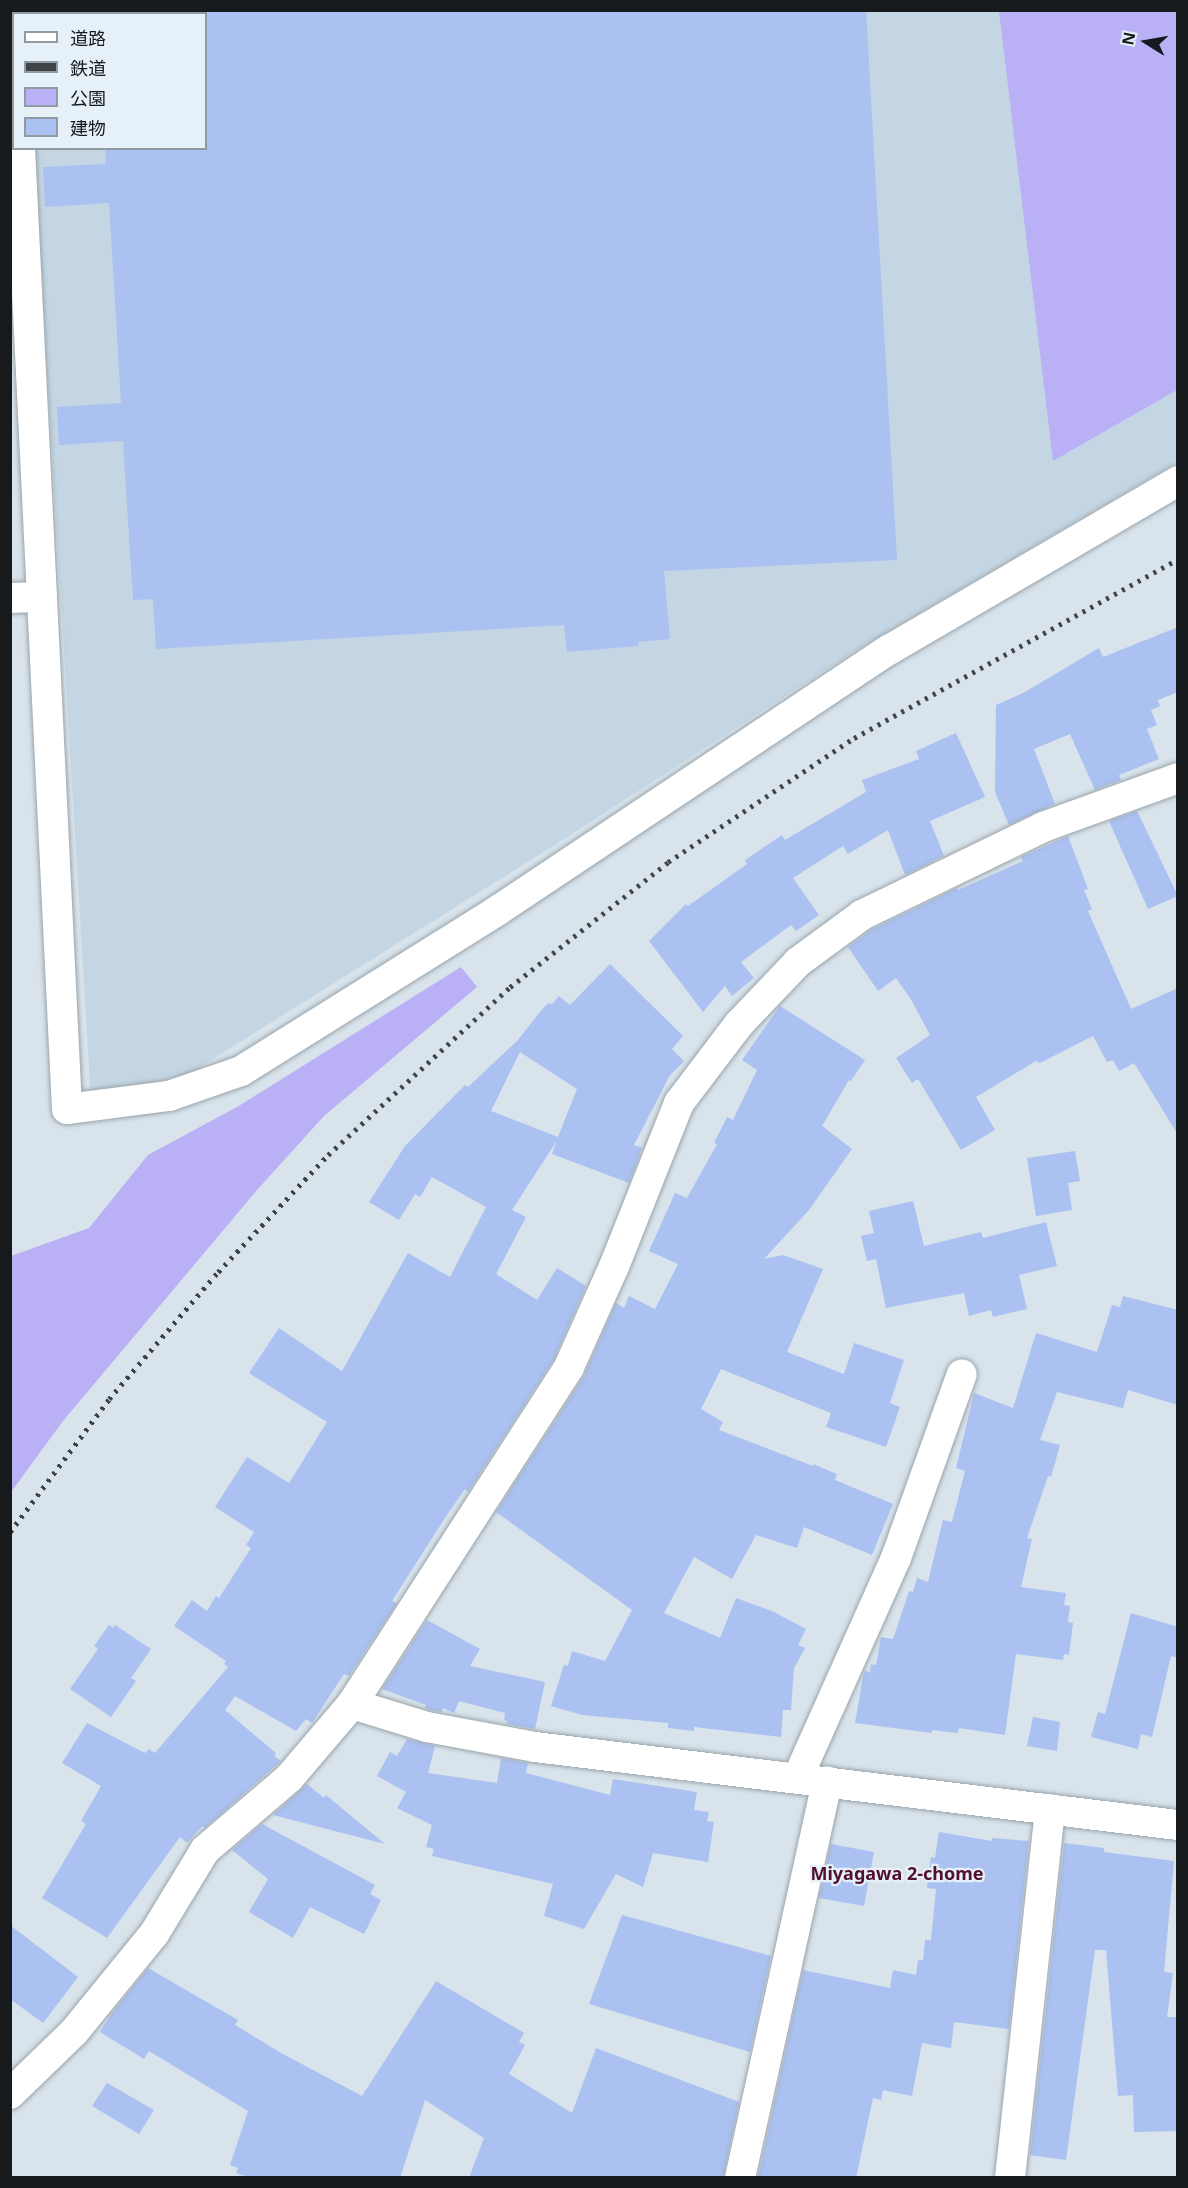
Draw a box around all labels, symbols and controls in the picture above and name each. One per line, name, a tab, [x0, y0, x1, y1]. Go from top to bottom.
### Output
legend	[12, 12, 207, 150]
north arrow	[1116, 12, 1176, 72]
text: 道路	[70, 26, 106, 50]
text: N	[1116, 30, 1140, 47]
text: 鉄道	[70, 56, 106, 80]
text: 公園	[70, 86, 106, 110]
text: 建物	[70, 116, 106, 140]
district label: Miyagawa 2-chome	[810, 1862, 984, 1884]

